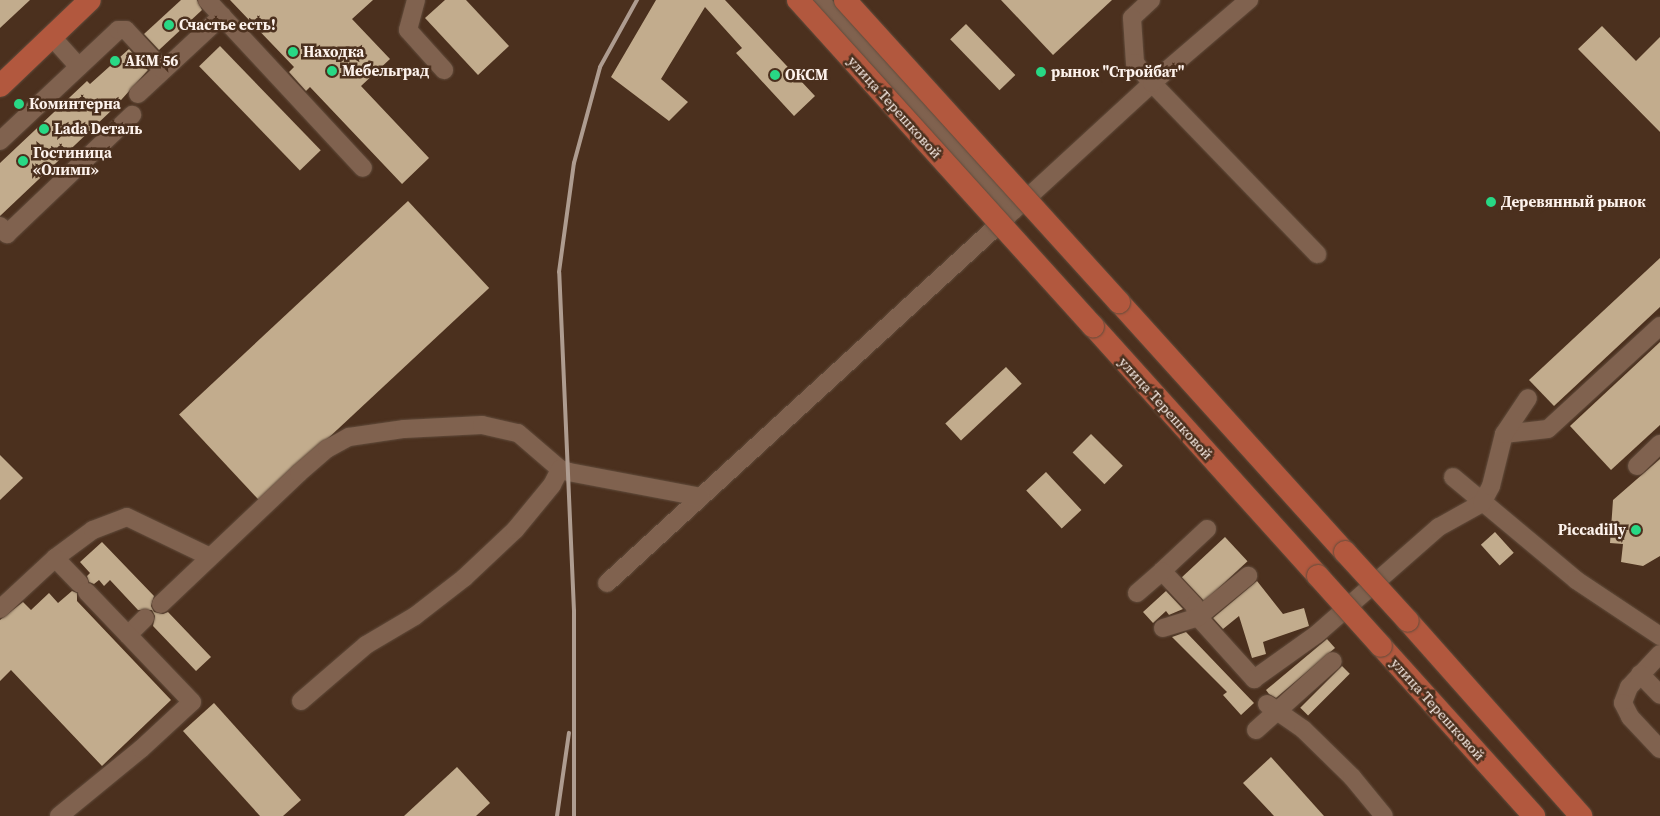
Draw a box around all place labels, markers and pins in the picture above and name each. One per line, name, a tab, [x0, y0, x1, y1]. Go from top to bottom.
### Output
place label: Счастье есть!	[179, 16, 276, 34]
marker: Счастье есть!	[163, 19, 175, 31]
place label: Находка	[303, 43, 364, 61]
marker: Находка	[287, 46, 299, 58]
place label: АКМ 56	[125, 52, 178, 70]
marker: АКМ 56	[109, 55, 121, 67]
place label: Мебельград	[342, 62, 429, 80]
place label: рынок "Стройбат"	[1051, 63, 1184, 81]
marker: Мебельград	[326, 65, 338, 77]
place label: ОКСМ	[785, 66, 828, 84]
marker: рынок "Стройбат"	[1035, 66, 1047, 78]
marker: ОКСМ	[769, 69, 781, 81]
place label: Коминтерна	[29, 95, 121, 113]
marker: Коминтерна	[13, 98, 25, 110]
place label: Lada Dеталь	[54, 120, 142, 138]
marker: Lada Dеталь	[38, 123, 50, 135]
place label: Гостиница «Олимп»	[33, 143, 112, 178]
marker: Гостиница «Олимп»	[17, 155, 29, 167]
place label: Деревянный рынок	[1501, 193, 1646, 211]
marker: Деревянный рынок	[1485, 196, 1497, 208]
place label: Piccadilly	[1558, 521, 1626, 539]
marker: Piccadilly	[1630, 524, 1642, 536]

